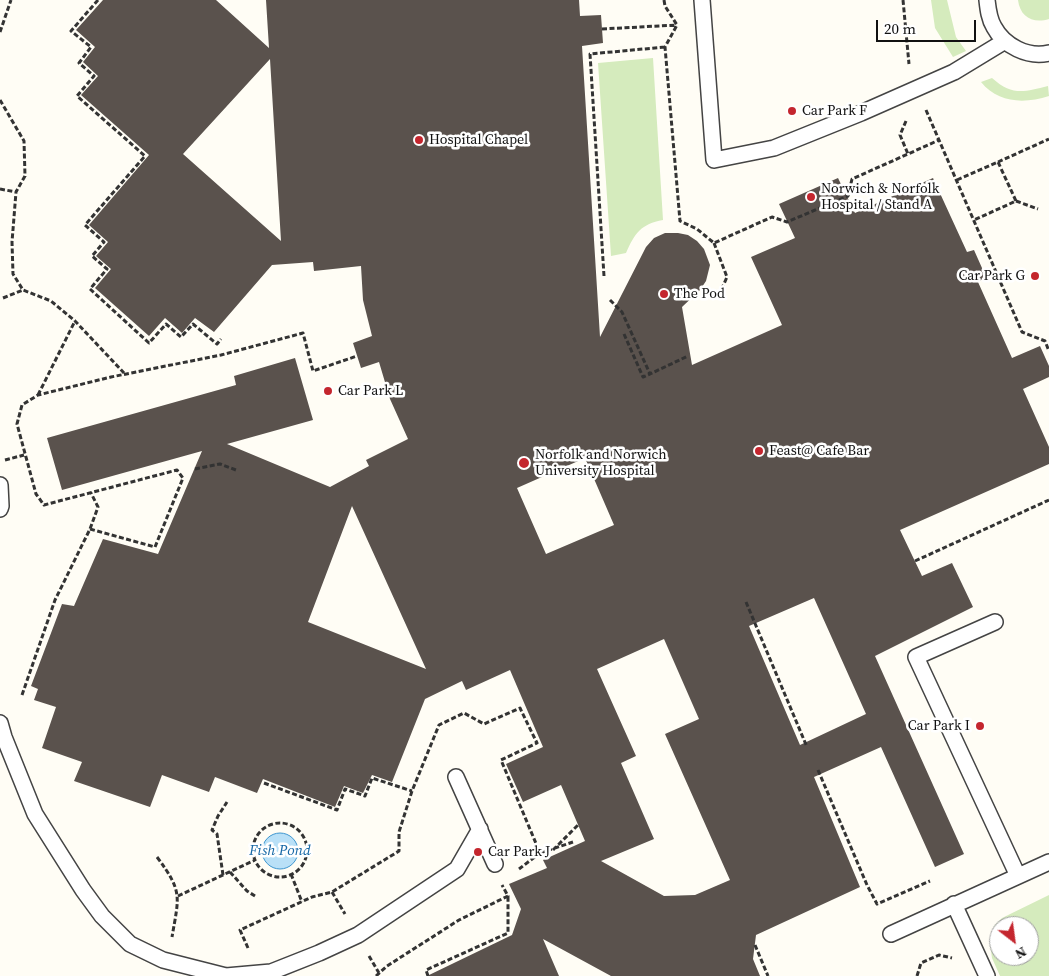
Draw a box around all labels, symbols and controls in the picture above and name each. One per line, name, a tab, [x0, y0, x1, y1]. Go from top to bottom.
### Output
scale bar	[879, 10, 979, 42]
text: 20 m	[884, 18, 916, 39]
place label: Car Park F	[802, 103, 867, 119]
marker: Car Park F	[786, 105, 798, 117]
place label: Hospital Chapel	[429, 132, 528, 148]
marker: Hospital Chapel	[413, 134, 425, 146]
place label: Norwich & Norfolk Hospital / Stand A	[821, 181, 939, 213]
marker: Norwich & Norfolk Hospital / Stand A	[805, 191, 817, 203]
place label: Car Park G	[958, 268, 1025, 284]
marker: Car Park G	[1029, 270, 1041, 282]
place label: The Pod	[674, 286, 725, 302]
marker: The Pod	[658, 288, 670, 300]
place label: Car Park L	[338, 383, 403, 399]
marker: Car Park L	[322, 385, 334, 397]
place label: Feast@ Cafe Bar	[769, 443, 869, 459]
marker: Feast@ Cafe Bar	[753, 445, 765, 457]
place label: Norfolk and Norwich University Hospital	[535, 447, 667, 480]
marker: Norfolk and Norwich University Hospital	[517, 456, 531, 470]
place label: Car Park I	[908, 718, 970, 734]
marker: Car Park I	[974, 720, 986, 732]
water label: Fish Pond	[249, 842, 311, 860]
place label: Car Park J	[488, 844, 550, 860]
marker: Car Park J	[472, 846, 484, 858]
north arrow	[989, 916, 1039, 966]
text: N	[1012, 942, 1030, 964]

